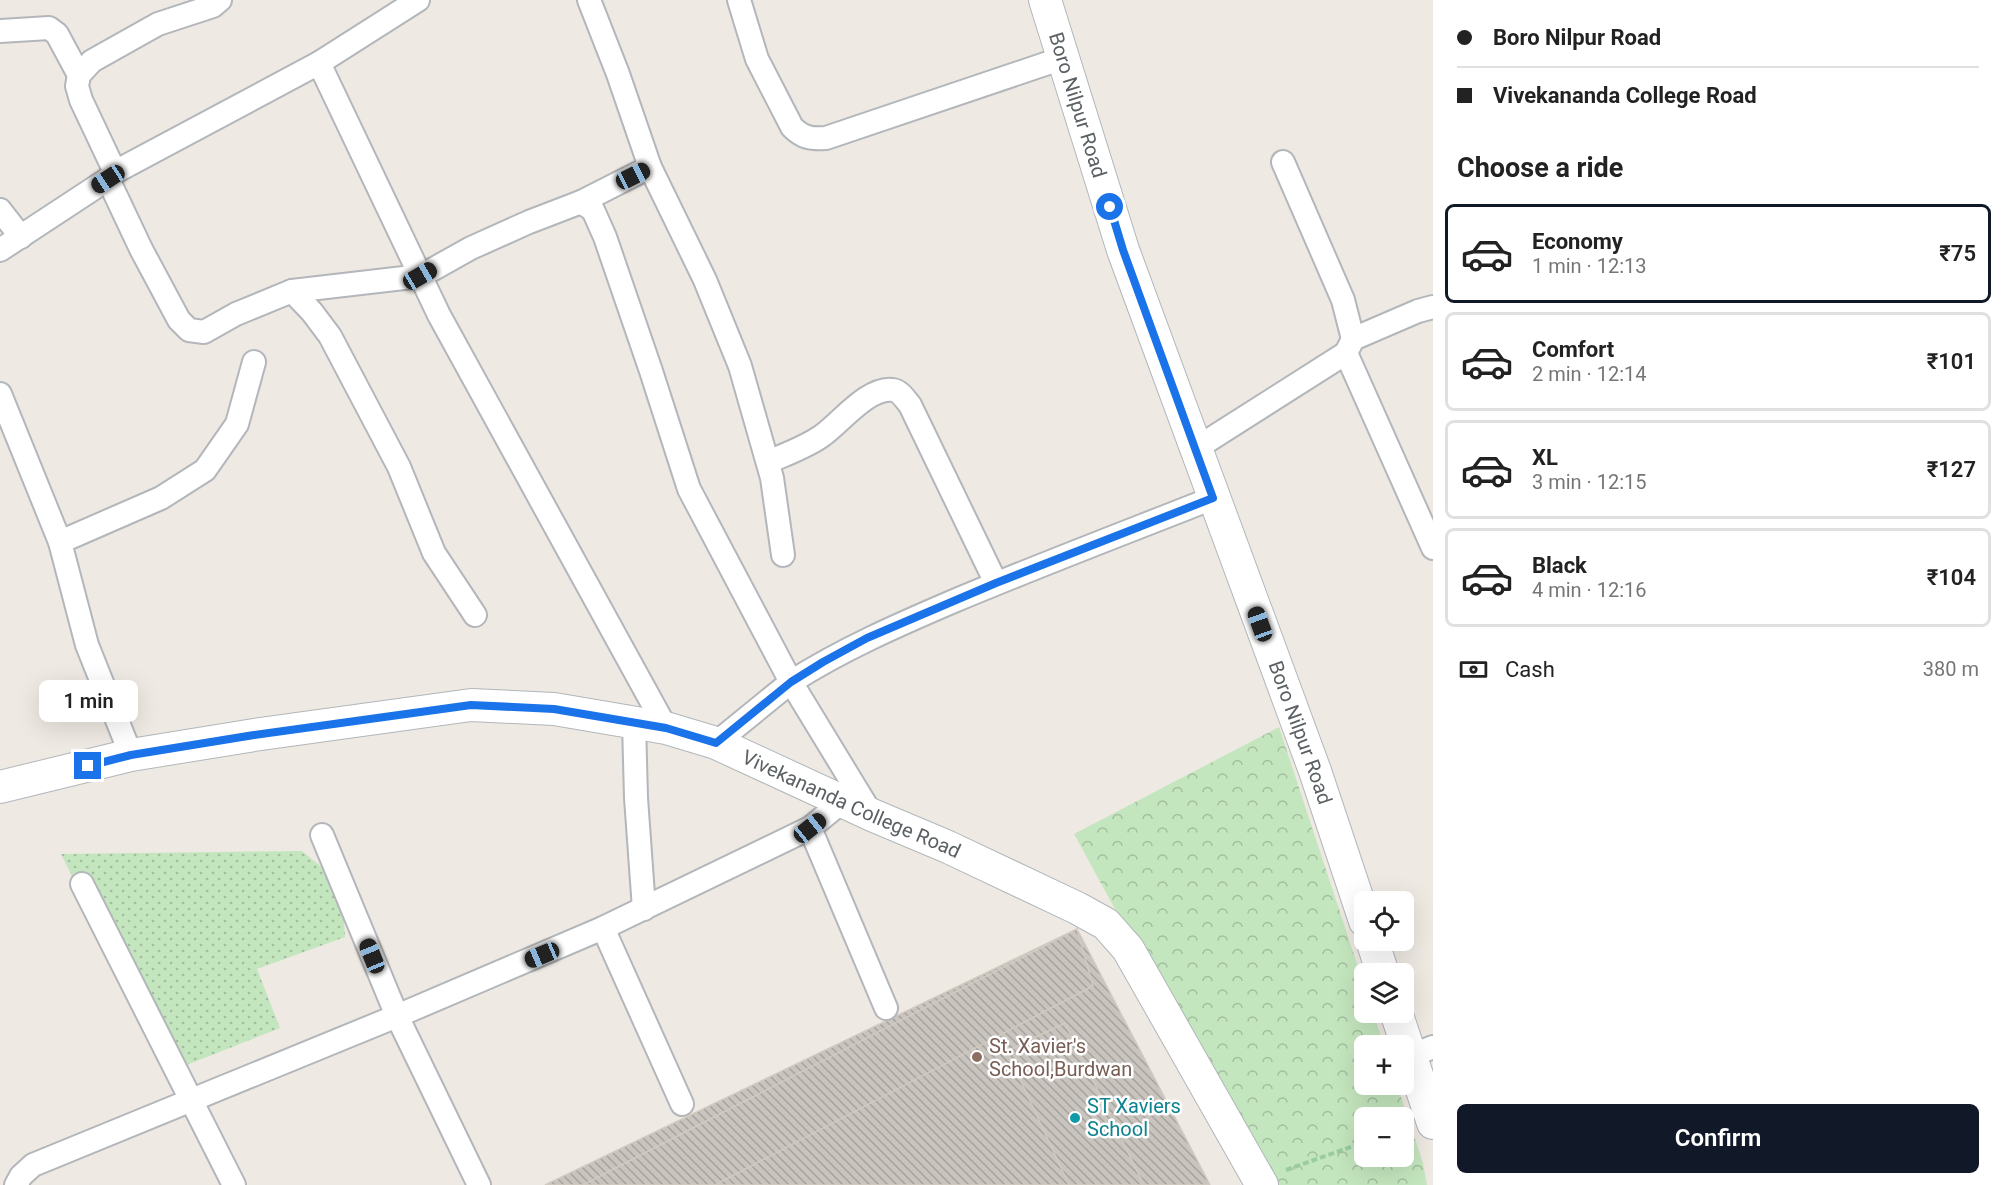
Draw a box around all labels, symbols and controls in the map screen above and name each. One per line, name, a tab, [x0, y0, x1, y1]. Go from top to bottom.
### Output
text: Boro Nilpur Road	[1493, 25, 1661, 50]
street label: Boro Nilpur Road	[1044, 29, 1112, 181]
text: Vivekananda College Road	[1493, 83, 1757, 108]
text: Choose a ride	[1457, 152, 1623, 184]
car	[613, 160, 653, 192]
car	[88, 162, 128, 196]
route start	[1096, 193, 1123, 220]
icon: car	[1460, 227, 1514, 281]
text: Economy	[1532, 229, 1623, 254]
text: ₹75	[1939, 241, 1976, 266]
text: 1 min · 12:13	[1532, 254, 1647, 278]
car	[400, 259, 440, 293]
icon: car	[1460, 335, 1514, 389]
text: Comfort	[1532, 337, 1614, 362]
text: ₹101	[1927, 349, 1976, 374]
text: 2 min · 12:14	[1532, 362, 1647, 386]
icon: car	[1460, 443, 1514, 497]
text: XL	[1532, 445, 1558, 470]
text: ₹127	[1927, 457, 1976, 482]
text: 3 min · 12:15	[1532, 470, 1647, 494]
icon: car	[1460, 551, 1514, 605]
text: Black	[1532, 553, 1587, 578]
text: ₹104	[1927, 565, 1976, 590]
text: 4 min · 12:16	[1532, 578, 1647, 602]
car	[1245, 604, 1275, 644]
icon: cash	[1457, 653, 1490, 686]
text: Cash	[1505, 657, 1555, 682]
text: 380 m	[1923, 657, 1979, 681]
street label: Boro Nilpur Road	[1263, 658, 1337, 807]
callout: 1 min	[38, 679, 138, 721]
text: 1 min	[63, 689, 114, 713]
street label: Vivekananda College Road	[739, 745, 964, 863]
route end	[74, 752, 101, 779]
car	[790, 810, 830, 846]
map controls	[1354, 891, 1414, 1167]
button: locate	[1354, 891, 1414, 951]
car	[357, 936, 387, 976]
car	[522, 940, 562, 970]
button: layers	[1354, 963, 1414, 1023]
place label: St. Xavier's School,Burdwan	[989, 1034, 1132, 1081]
button: +	[1354, 1035, 1414, 1095]
marker: St. Xavier's School,Burdwan	[970, 1050, 984, 1064]
place label: ST Xaviers School	[1087, 1094, 1181, 1141]
button: Confirm	[1457, 1104, 1979, 1173]
button: −	[1354, 1107, 1414, 1167]
marker: ST Xaviers School	[1068, 1111, 1082, 1125]

